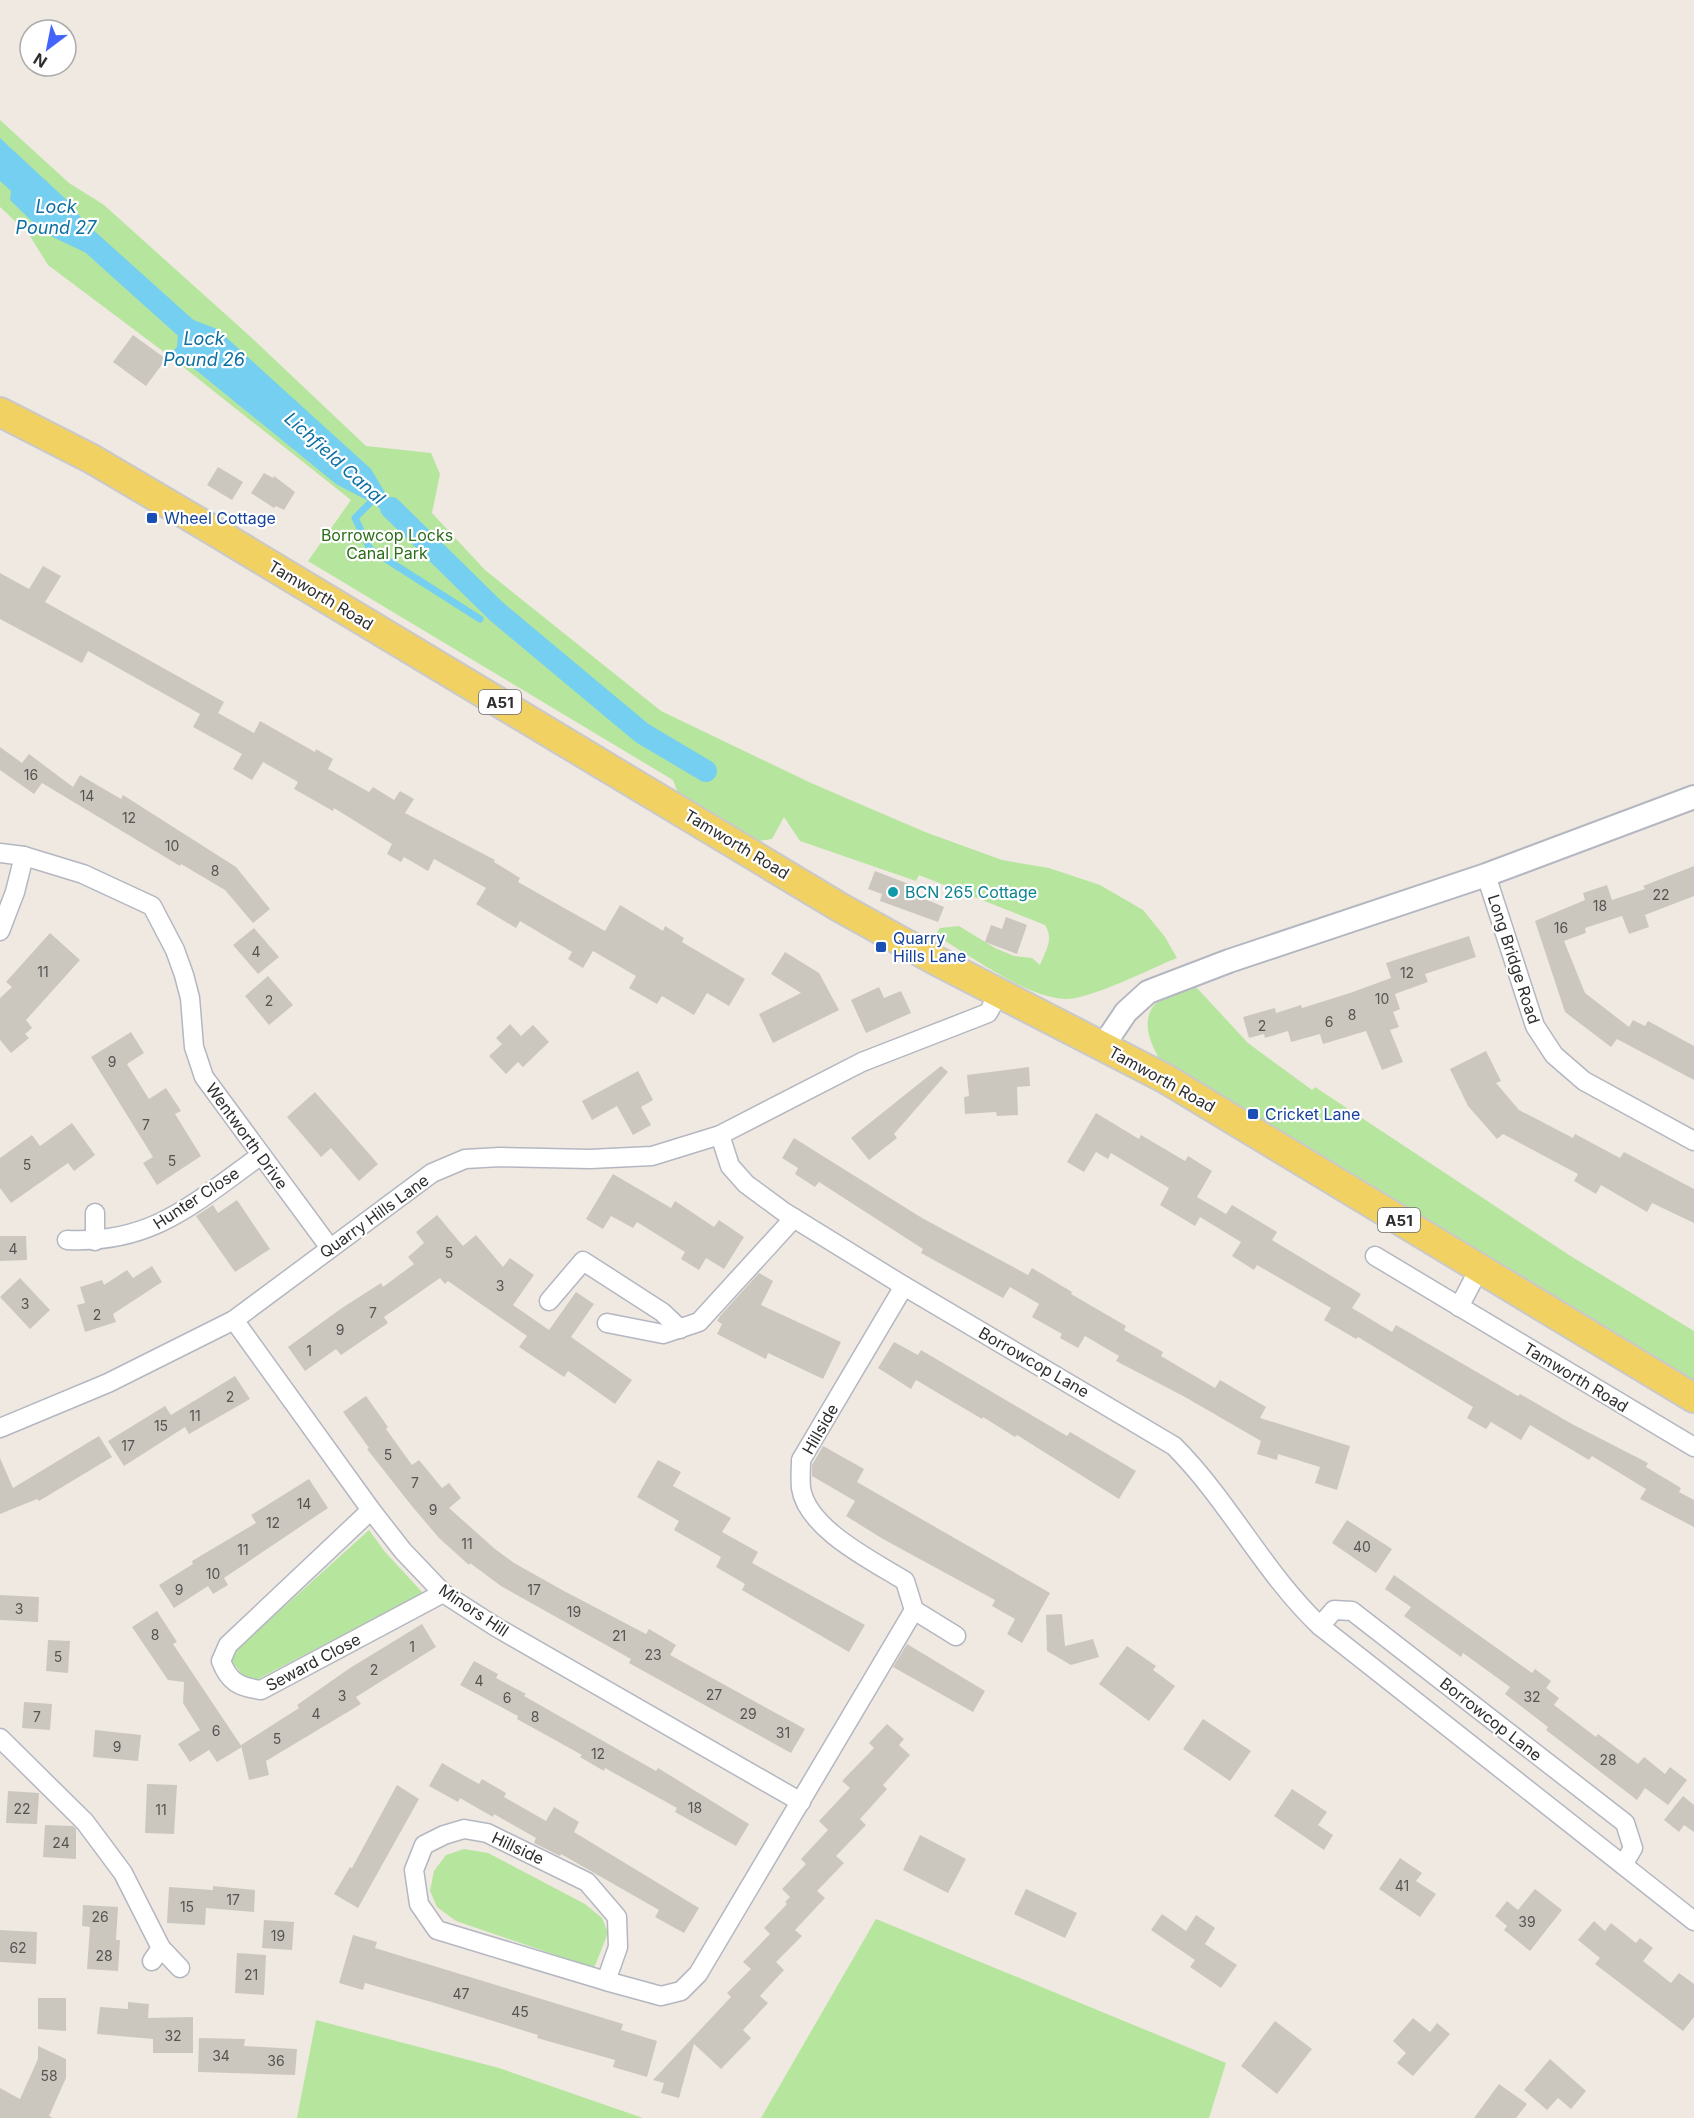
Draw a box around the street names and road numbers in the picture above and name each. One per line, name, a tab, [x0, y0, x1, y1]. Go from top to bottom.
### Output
street label: Tamworth Road	[265, 556, 377, 634]
road number: A51	[479, 690, 521, 714]
street label: Tamworth Road	[681, 805, 793, 883]
street label: Long Bridge Road	[1484, 892, 1544, 1026]
street label: Tamworth Road	[1105, 1041, 1219, 1117]
street label: Wentworth Drive	[202, 1079, 292, 1193]
street label: Hunter Close	[149, 1163, 243, 1233]
street label: Quarry Hills Lane	[316, 1170, 432, 1262]
road number: A51	[1378, 1208, 1420, 1232]
street label: Borrowcop Lane	[975, 1322, 1093, 1402]
street label: Tamworth Road	[1520, 1338, 1632, 1416]
street label: Hillside	[798, 1400, 842, 1458]
street label: Minors Hill	[435, 1579, 513, 1641]
street label: Seward Close	[262, 1629, 364, 1695]
street label: Borrowcop Lane	[1436, 1673, 1546, 1765]
street label: Hillside	[489, 1827, 547, 1869]

